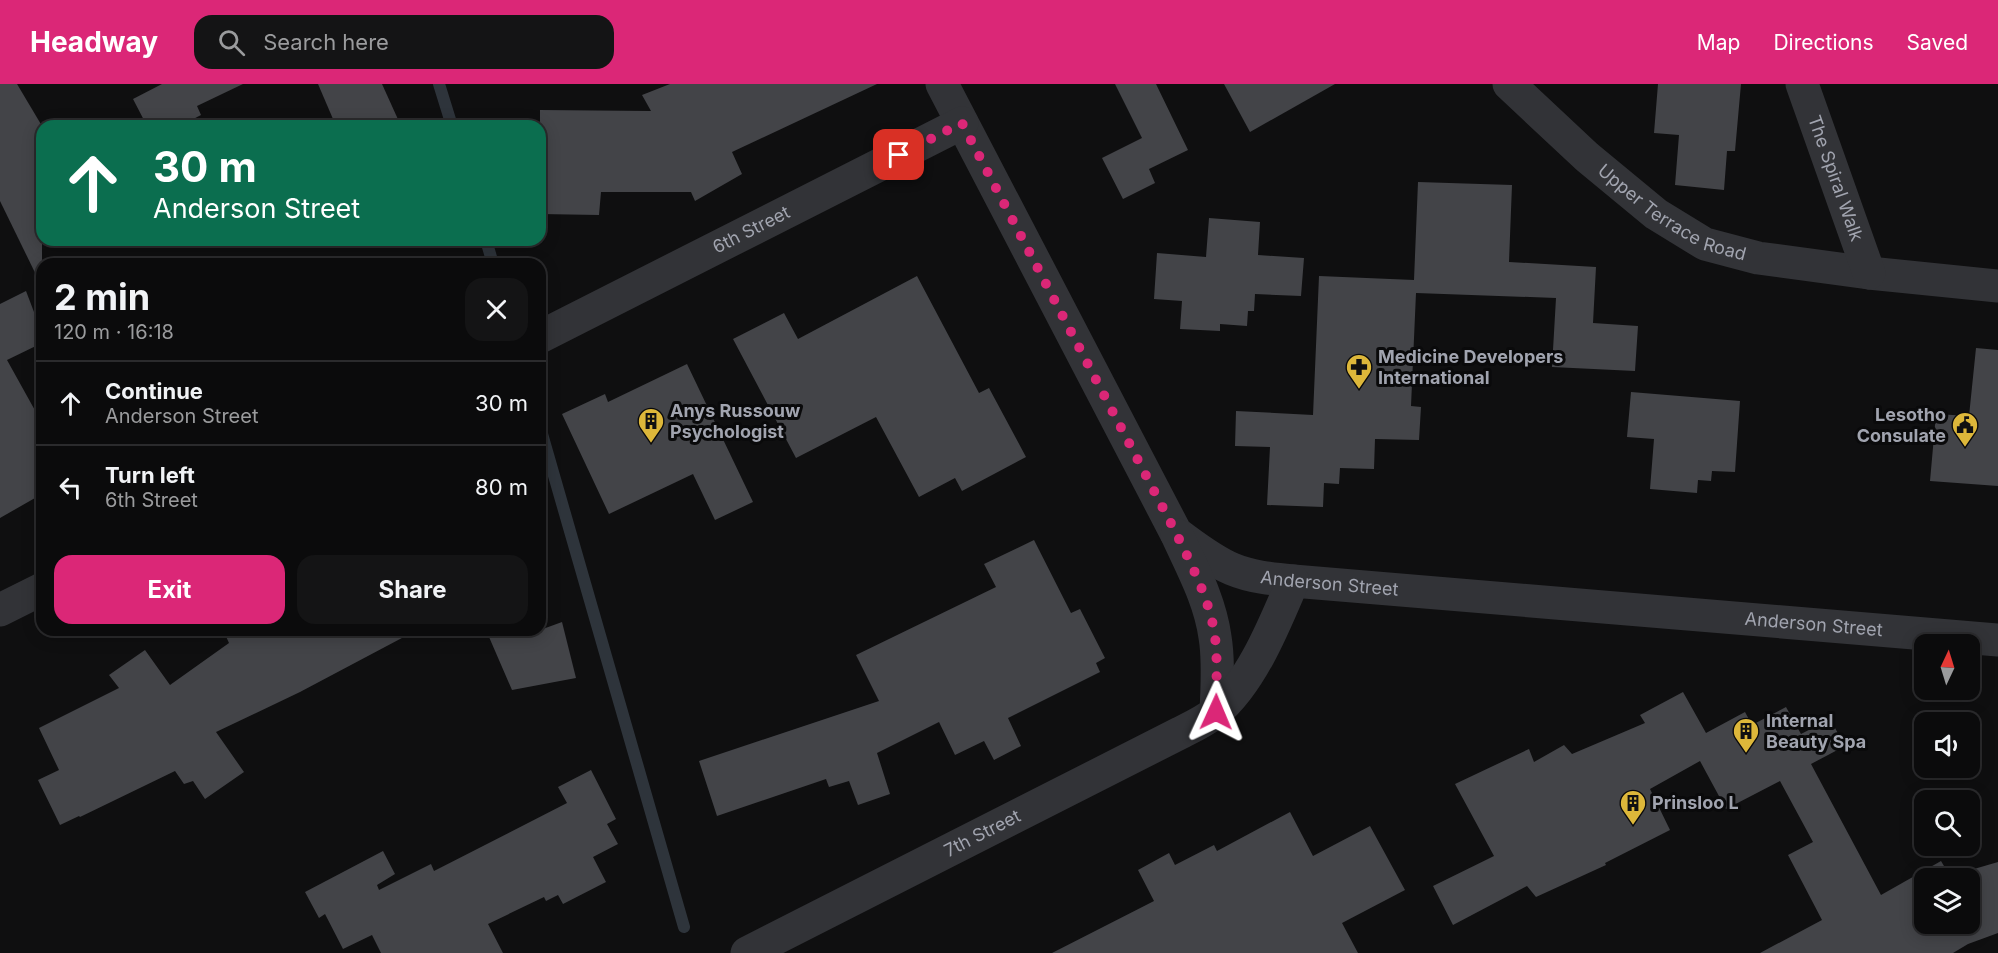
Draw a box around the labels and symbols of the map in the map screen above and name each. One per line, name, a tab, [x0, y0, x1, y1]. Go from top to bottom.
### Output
street label: The Spiral Walk	[1804, 112, 1868, 244]
pin	[873, 129, 924, 180]
street label: Upper Terrace Road	[1594, 160, 1749, 264]
street label: 6th Street	[709, 201, 793, 258]
place label: Medicine Developers International	[1378, 346, 1563, 388]
pharmacy icon: Medicine Developers International	[1344, 352, 1374, 390]
place label: Anys Russouw Psychologist	[670, 400, 801, 442]
place label: Lesotho Consulate	[1857, 404, 1946, 446]
building icon: Anys Russouw Psychologist	[636, 406, 666, 444]
public building icon: Lesotho Consulate	[1950, 410, 1980, 448]
street label: Anderson Street	[1259, 566, 1399, 600]
street label: Anderson Street	[1744, 608, 1884, 640]
north arrow	[1914, 634, 1980, 700]
position arrow	[1184, 680, 1248, 744]
place label: Internal Beauty Spa	[1766, 710, 1866, 752]
building icon: Internal Beauty Spa	[1731, 716, 1761, 754]
building icon: Prinsloo L	[1618, 788, 1648, 826]
place label: Prinsloo L	[1652, 792, 1739, 813]
street label: 7th Street	[941, 805, 1024, 861]

